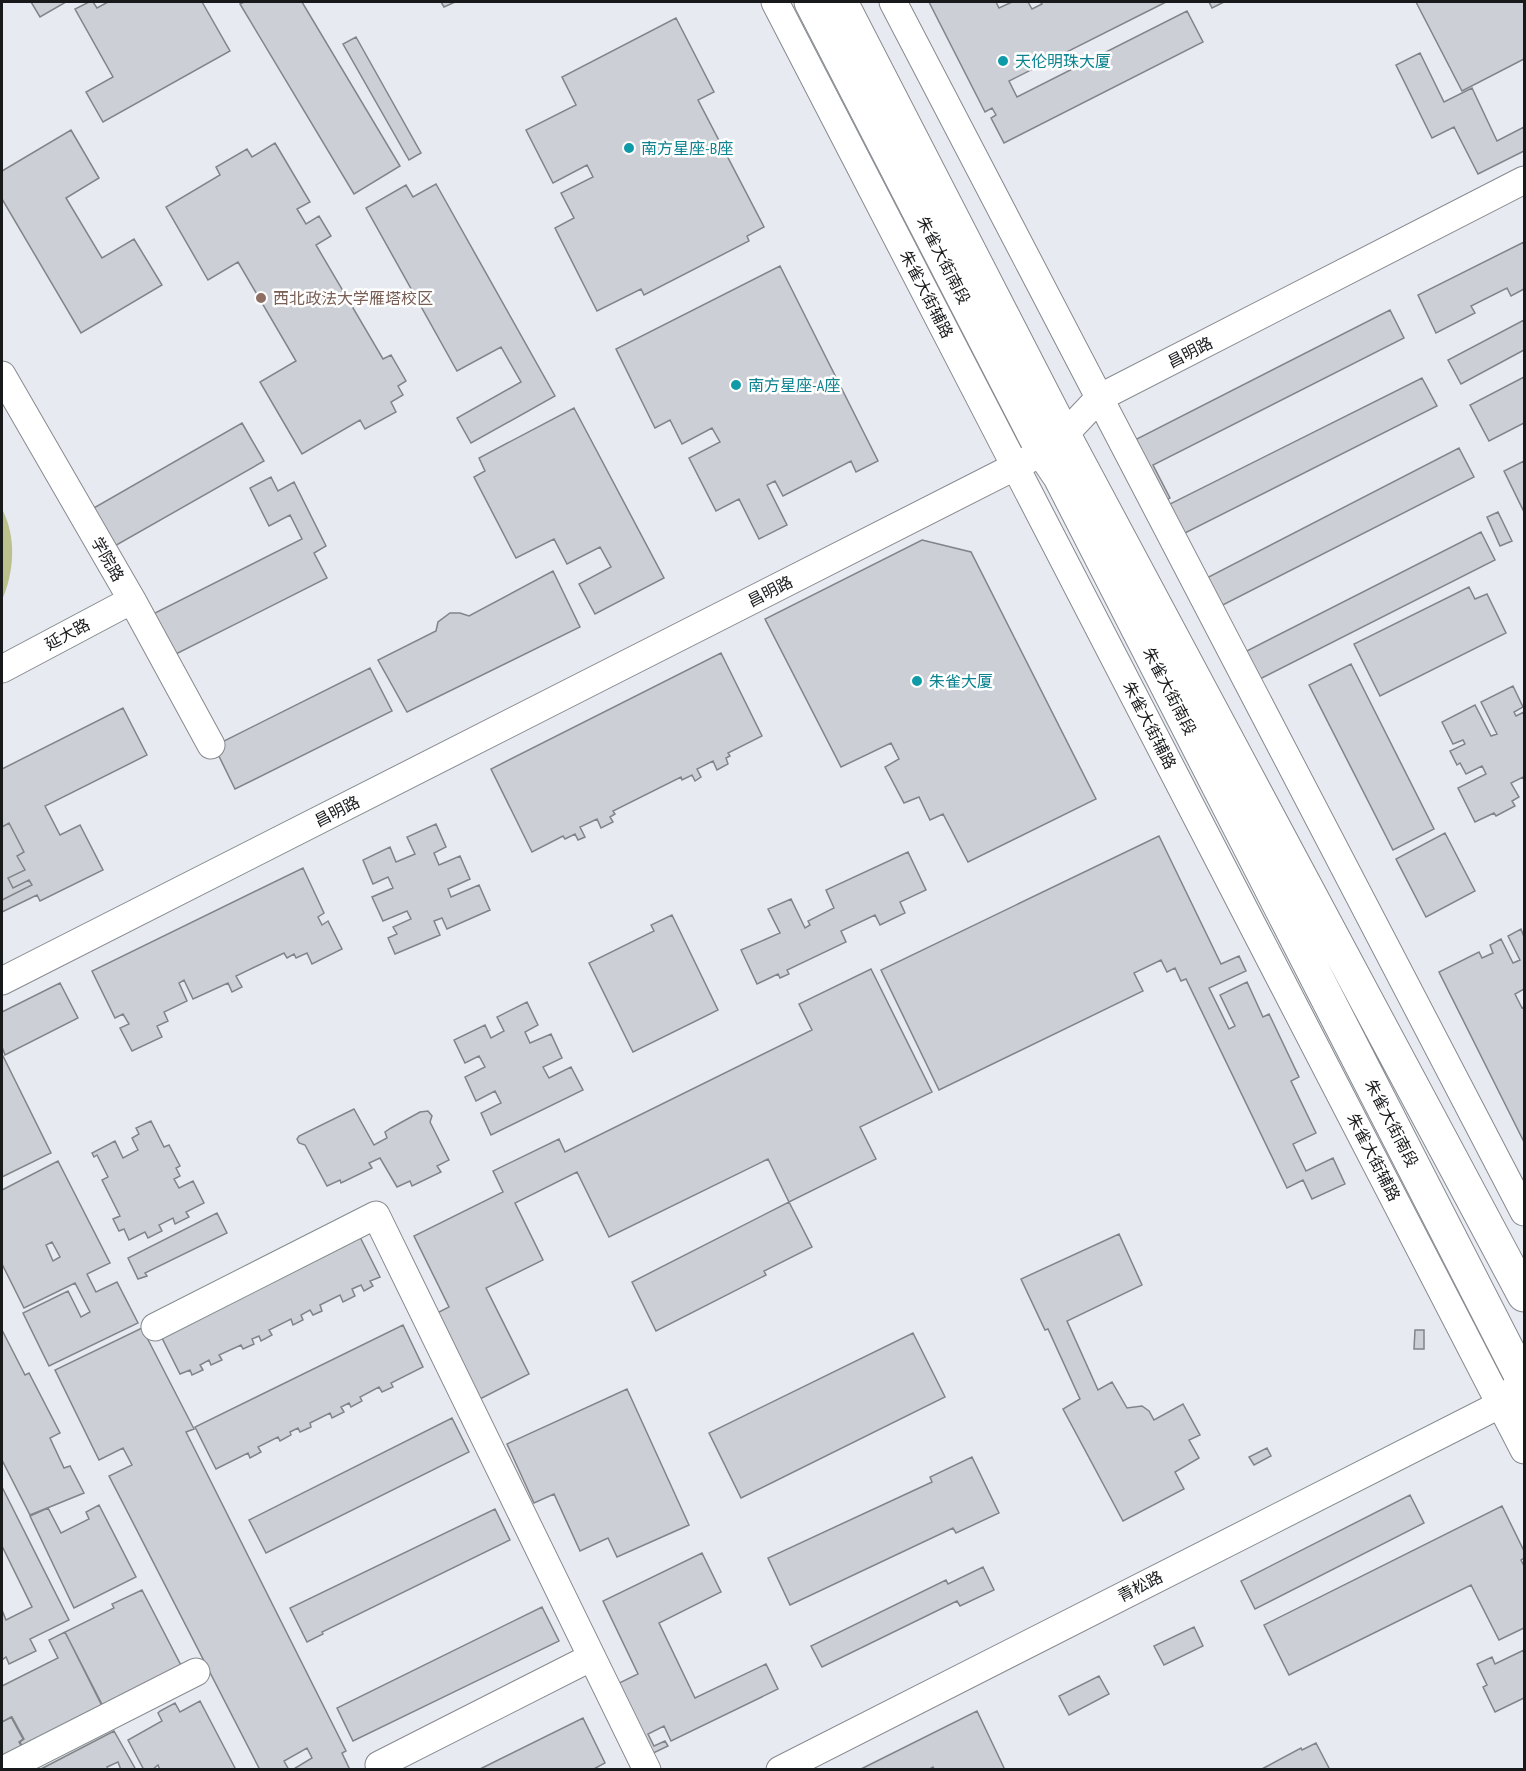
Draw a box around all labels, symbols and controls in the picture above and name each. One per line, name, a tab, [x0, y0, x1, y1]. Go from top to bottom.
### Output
place label: 天伦明珠大厦	[1015, 51, 1111, 71]
marker: 天伦明珠大厦	[996, 54, 1010, 68]
place label: 南方星座-B座	[641, 138, 733, 158]
marker: 南方星座-B座	[622, 141, 636, 155]
street label: 朱雀大街南段	[913, 213, 975, 307]
street label: 朱雀大街辅路	[896, 247, 958, 341]
place label: 西北政法大学雁塔校区	[273, 288, 433, 308]
marker: 西北政法大学雁塔校区	[254, 291, 268, 305]
street label: 昌明路	[1164, 332, 1216, 372]
place label: 南方星座-A座	[748, 375, 840, 395]
marker: 南方星座-A座	[729, 378, 743, 392]
street label: 学院路	[87, 533, 129, 585]
street label: 昌明路	[744, 571, 796, 611]
street label: 延大路	[41, 614, 93, 654]
street label: 朱雀大街南段	[1139, 644, 1201, 738]
place label: 朱雀大厦	[929, 671, 993, 691]
marker: 朱雀大厦	[910, 674, 924, 688]
street label: 朱雀大街辅路	[1119, 678, 1181, 772]
street label: 昌明路	[311, 791, 363, 831]
street label: 朱雀大街南段	[1361, 1076, 1423, 1170]
street label: 朱雀大街辅路	[1343, 1110, 1405, 1204]
street label: 青松路	[1114, 1566, 1166, 1606]

